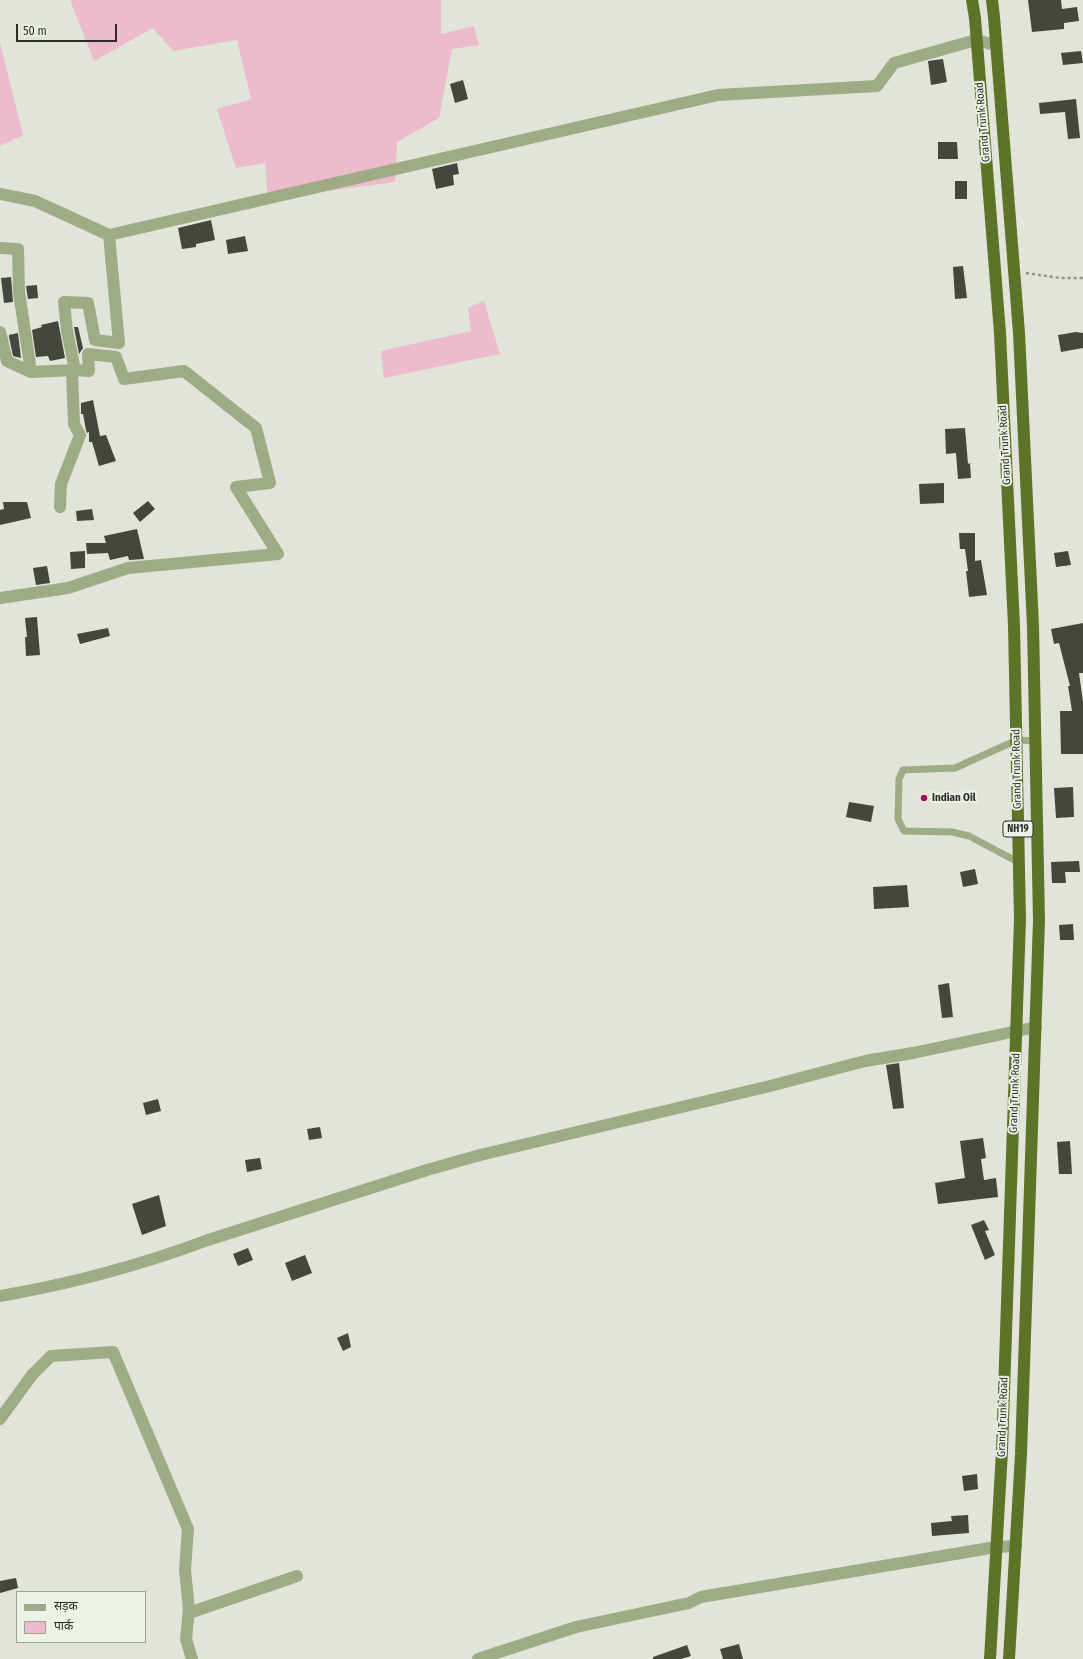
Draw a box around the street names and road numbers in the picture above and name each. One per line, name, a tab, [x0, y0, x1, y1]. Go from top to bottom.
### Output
street label: Grand Trunk Road	[973, 82, 993, 162]
street label: Grand Trunk Road	[996, 405, 1014, 485]
street label: Grand Trunk Road	[1010, 729, 1024, 809]
road number: NH19	[1003, 821, 1033, 837]
street label: Grand Trunk Road	[1007, 1053, 1023, 1133]
street label: Grand Trunk Road	[995, 1377, 1011, 1457]

